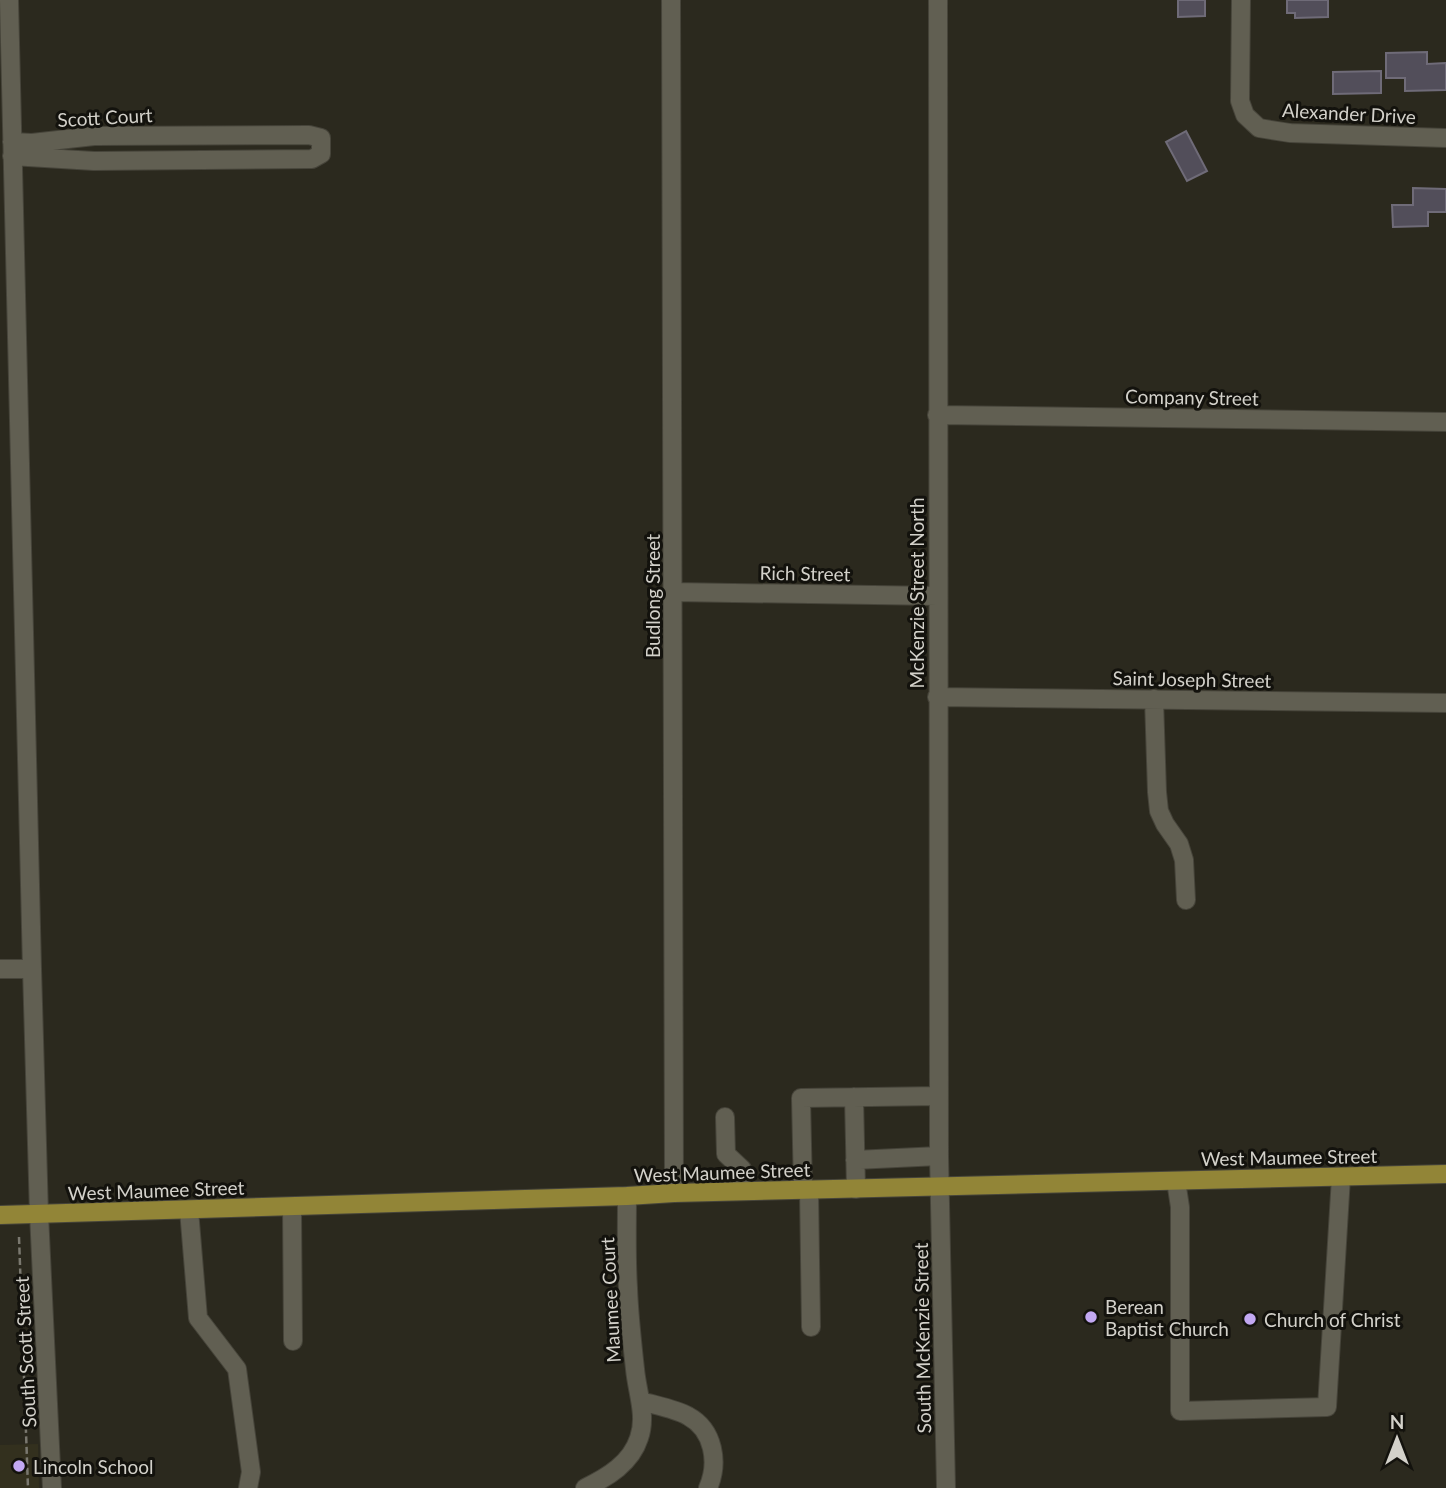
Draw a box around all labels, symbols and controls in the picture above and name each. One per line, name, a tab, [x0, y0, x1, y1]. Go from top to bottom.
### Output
street label: Alexander Drive	[1281, 98, 1417, 128]
street label: Scott Court	[57, 103, 153, 131]
street label: Company Street	[1125, 384, 1259, 410]
street label: McKenzie Street North	[905, 497, 928, 689]
street label: Budlong Street	[641, 534, 664, 658]
street label: Rich Street	[759, 561, 851, 585]
street label: Saint Joseph Street	[1112, 666, 1272, 692]
street label: West Maumee Street	[1201, 1144, 1378, 1170]
street label: West Maumee Street	[633, 1157, 811, 1187]
street label: West Maumee Street	[67, 1175, 245, 1205]
street label: Maumee Court	[595, 1237, 625, 1363]
street label: South McKenzie Street	[909, 1242, 935, 1434]
street label: South Scott Street	[10, 1276, 40, 1428]
place label: Berean Baptist Church	[1105, 1295, 1229, 1340]
place label: Church of Christ	[1264, 1308, 1401, 1331]
marker: Berean Baptist Church	[1083, 1309, 1099, 1325]
marker: Church of Christ	[1242, 1311, 1258, 1327]
north arrow	[1362, 1404, 1432, 1474]
text: N	[1390, 1410, 1404, 1433]
place label: Lincoln School	[33, 1455, 154, 1478]
marker: Lincoln School	[11, 1458, 27, 1474]

